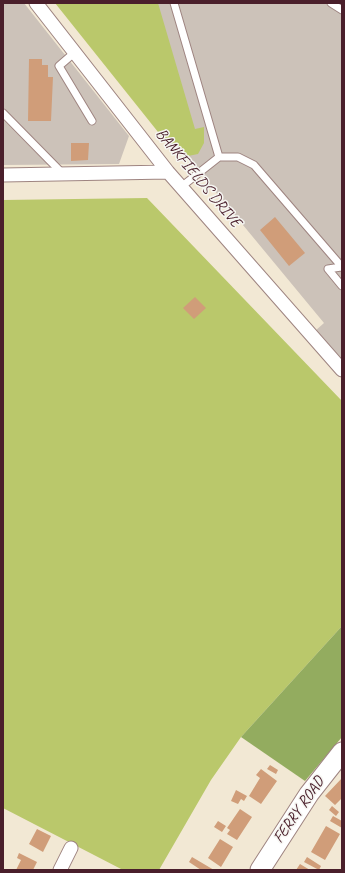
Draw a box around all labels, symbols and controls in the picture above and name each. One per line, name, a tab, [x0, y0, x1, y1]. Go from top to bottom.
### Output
street label: BANKFIELDS DRIVE	[151, 125, 245, 231]
street label: FERRY ROAD	[269, 773, 329, 847]

